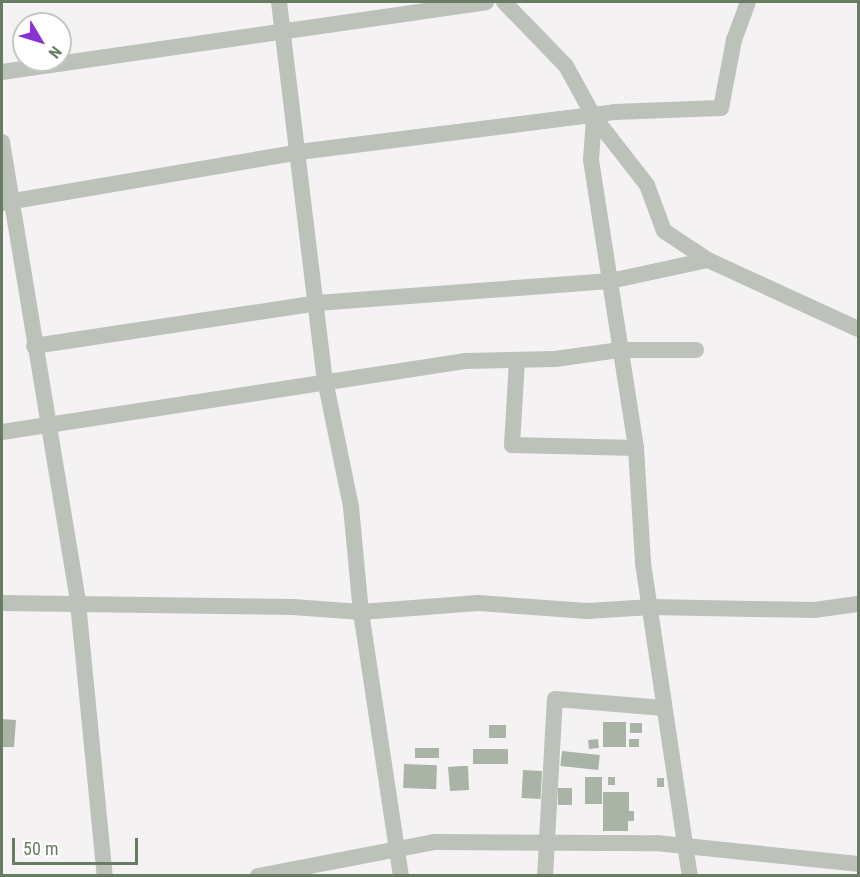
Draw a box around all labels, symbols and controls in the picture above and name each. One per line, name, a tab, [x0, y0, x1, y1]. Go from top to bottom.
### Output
north arrow	[12, 12, 72, 72]
text: N	[45, 42, 66, 62]
scale bar	[15, 826, 141, 864]
text: 50 m	[23, 838, 58, 859]

